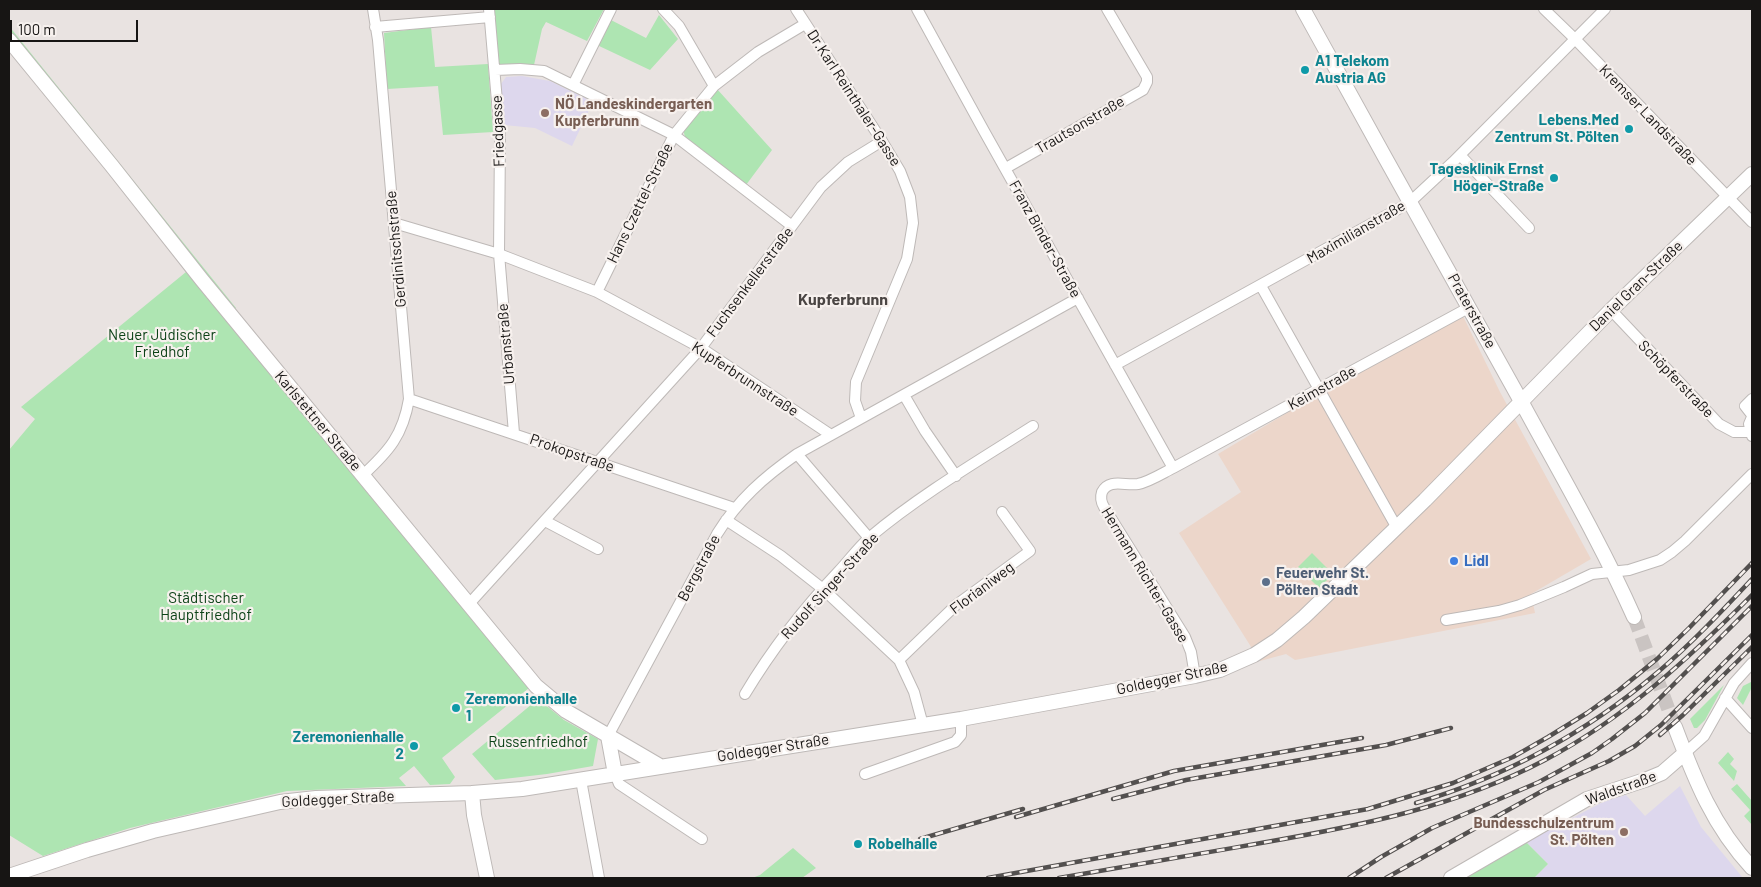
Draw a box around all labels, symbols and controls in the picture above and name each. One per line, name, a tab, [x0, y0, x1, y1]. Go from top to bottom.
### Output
scale bar	[12, 10, 140, 42]
text: 100 m	[18, 20, 56, 38]
street label: Dr.Karl Reinthaler-Gasse	[803, 26, 905, 170]
place label: A1 Telekom Austria AG	[1315, 52, 1389, 87]
street label: Kremser Landstraße	[1595, 61, 1701, 169]
marker: A1 Telekom Austria AG	[1299, 64, 1311, 76]
street label: Trautsonstraße	[1032, 92, 1128, 158]
street label: Friedgasse	[488, 95, 508, 167]
place label: NÖ Landeskindergarten Kupferbrunn	[555, 95, 712, 130]
marker: NÖ Landeskindergarten Kupferbrunn	[539, 107, 551, 119]
place label: Lebens.Med Zentrum St. Pölten	[1495, 111, 1619, 146]
marker: Lebens.Med Zentrum St. Pölten	[1623, 123, 1635, 135]
street label: Hans Czettel-Straße	[603, 140, 677, 266]
place label: Tagesklinik Ernst Höger-Straße	[1429, 160, 1544, 195]
marker: Tagesklinik Ernst Höger-Straße	[1548, 172, 1560, 184]
street label: Franz Binder-Straße	[1005, 177, 1085, 301]
street label: Gerdinitschstraße	[382, 190, 410, 308]
street label: Maximilianstraße	[1304, 197, 1408, 267]
street label: Fuchsenkellerstraße	[703, 223, 797, 341]
street label: Daniel Gran-Straße	[1585, 237, 1687, 335]
street label: Praterstraße	[1444, 270, 1500, 352]
district label: Kupferbrunn	[798, 290, 888, 310]
street label: Urbanstraße	[493, 303, 519, 385]
park label: Neuer Jüdischer Friedhof	[108, 326, 216, 361]
street label: Schöpferstraße	[1634, 336, 1718, 422]
street label: Kupferbrunnstraße	[688, 338, 802, 420]
street label: Keimstraße	[1285, 362, 1359, 414]
street label: Karlstettner Straße	[271, 367, 365, 475]
street label: Prokopstraße	[527, 430, 617, 476]
street label: Hermann Richter-Gasse	[1097, 504, 1193, 646]
street label: Rudolf Singer-Straße	[777, 529, 883, 643]
street label: Bergstraße	[674, 532, 724, 604]
place label: Lidl	[1464, 552, 1489, 570]
marker: Lidl	[1448, 555, 1460, 567]
street label: Florianiweg	[946, 558, 1018, 618]
place label: Feuerwehr St. Pölten Stadt	[1276, 564, 1369, 599]
marker: Feuerwehr St. Pölten Stadt	[1260, 576, 1272, 588]
park label: Städtischer Hauptfriedhof	[160, 589, 252, 624]
street label: Goldegger Straße	[1115, 657, 1229, 699]
place label: Zeremonienhalle 1	[466, 690, 577, 725]
marker: Zeremonienhalle 1	[450, 702, 462, 714]
place label: Zeremonienhalle 2	[293, 728, 404, 763]
street label: Goldegger Straße	[716, 730, 830, 766]
park label: Russenfriedhof	[488, 733, 588, 751]
marker: Zeremonienhalle 2	[408, 740, 420, 752]
street label: Waldstraße	[1583, 767, 1659, 809]
street label: Goldegger Straße	[281, 787, 395, 811]
place label: Bundesschulzentrum St. Pölten	[1473, 814, 1614, 849]
marker: Bundesschulzentrum St. Pölten	[1618, 826, 1630, 838]
place label: Robelhalle	[868, 835, 937, 853]
marker: Robelhalle	[852, 838, 864, 850]

